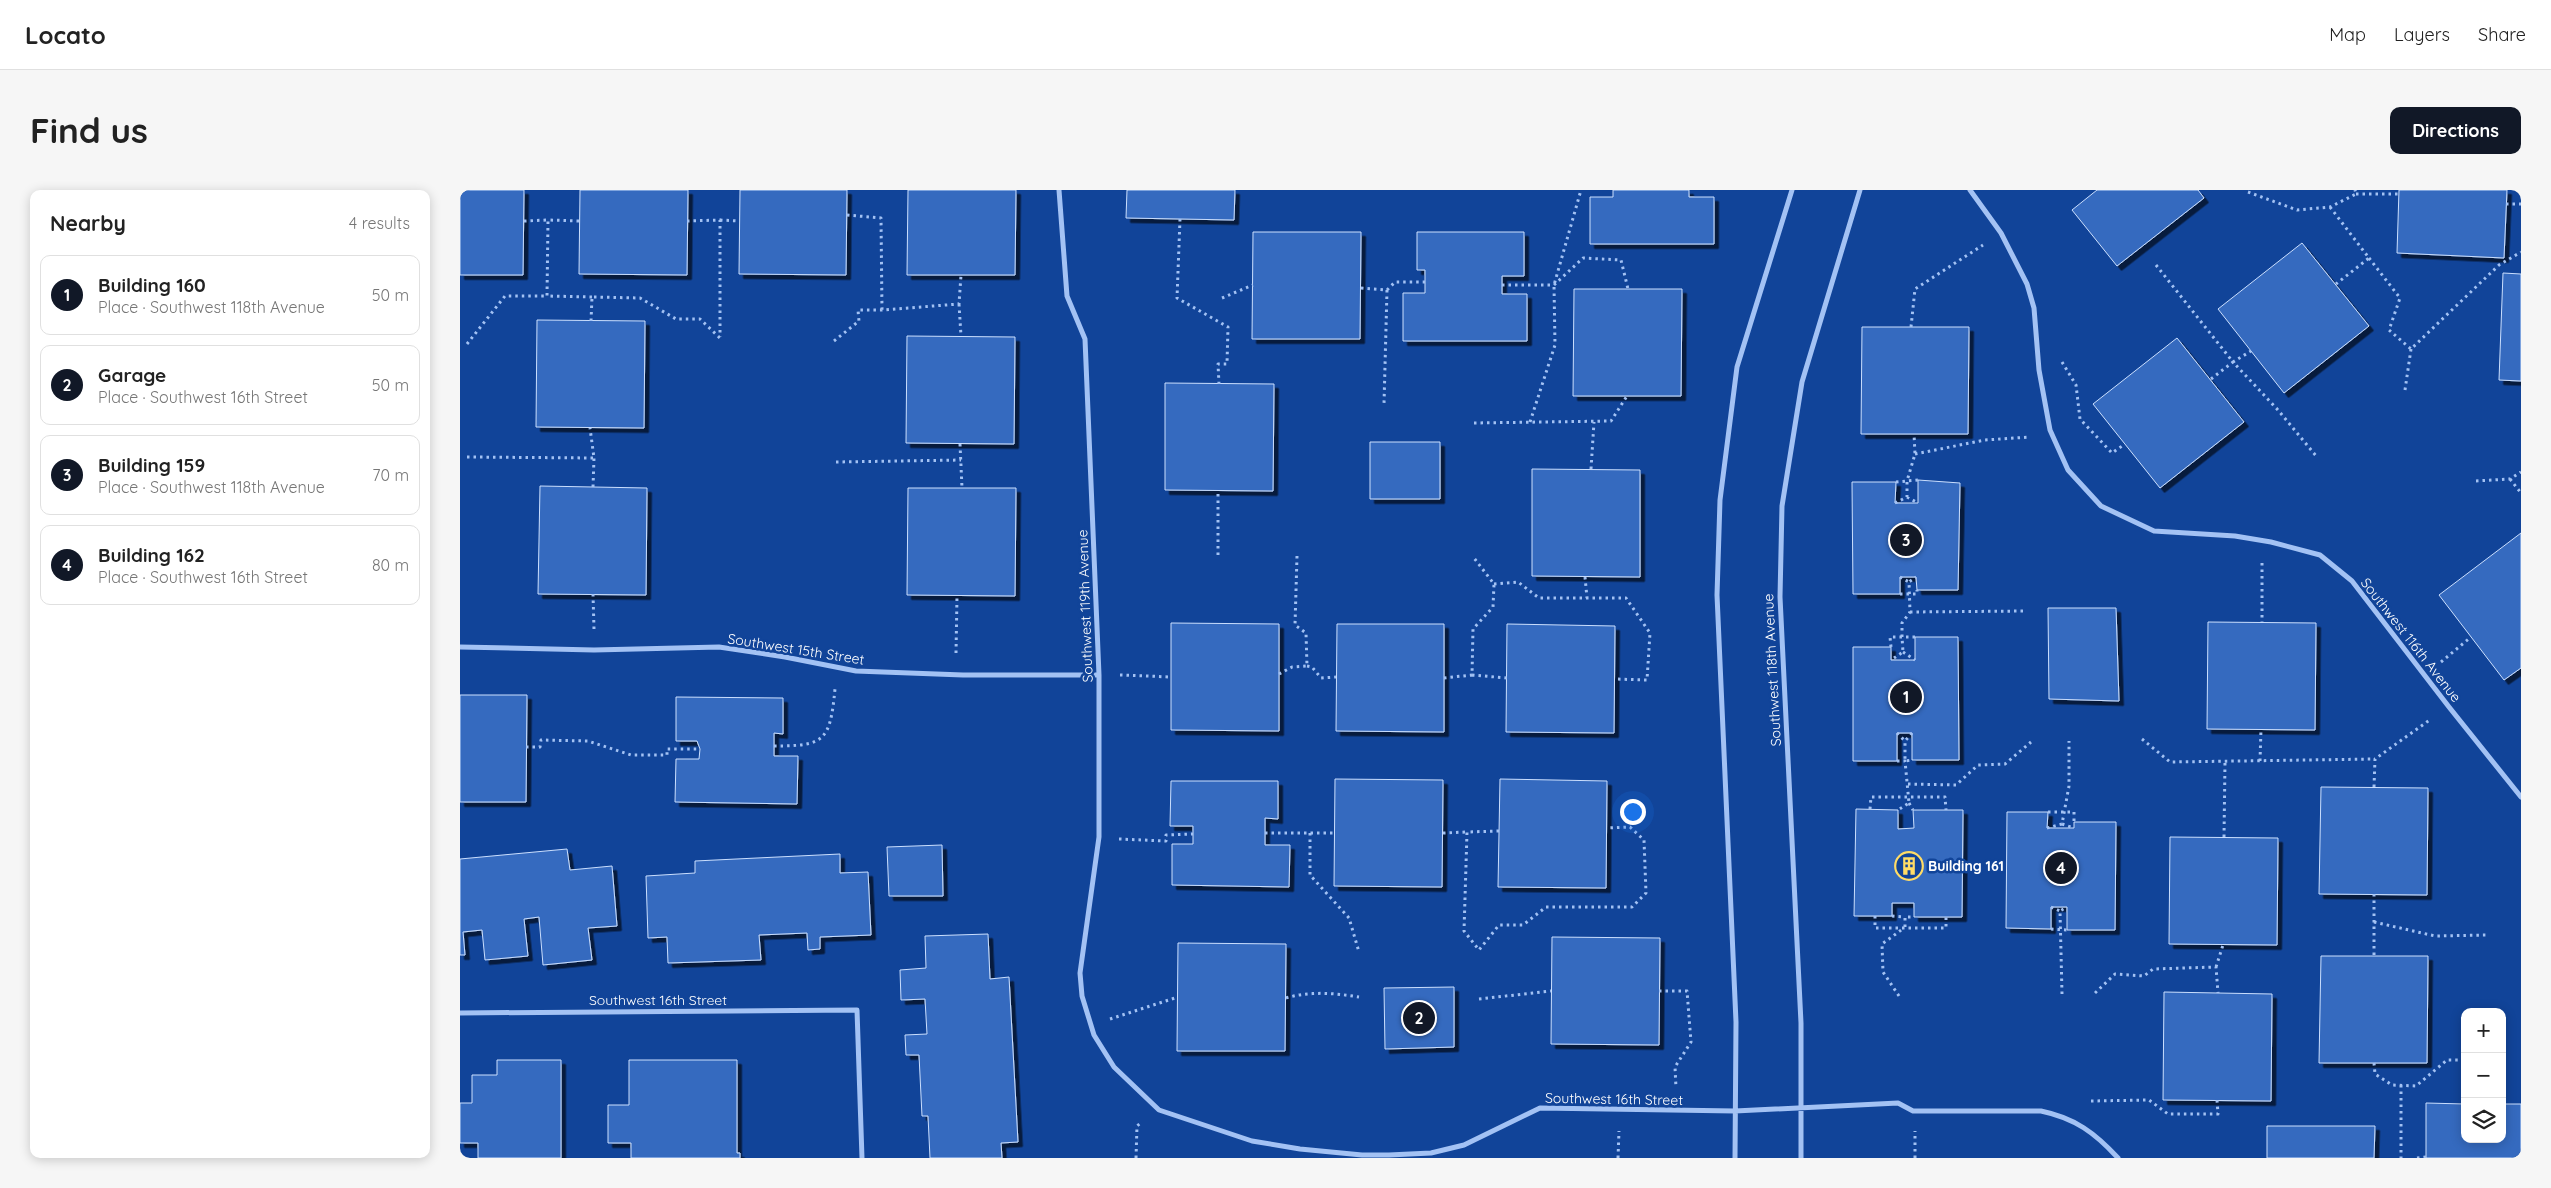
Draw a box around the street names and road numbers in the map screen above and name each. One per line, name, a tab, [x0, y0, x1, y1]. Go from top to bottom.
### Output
street label: Southwest 119th Avenue	[1073, 529, 1097, 683]
street label: Southwest 116th Avenue	[2357, 574, 2465, 706]
street label: Southwest 118th Avenue	[1759, 593, 1785, 747]
street label: Southwest 15th Street	[726, 629, 866, 669]
street label: Southwest 16th Street	[589, 991, 727, 1009]
street label: Southwest 16th Street	[1545, 1089, 1683, 1109]

